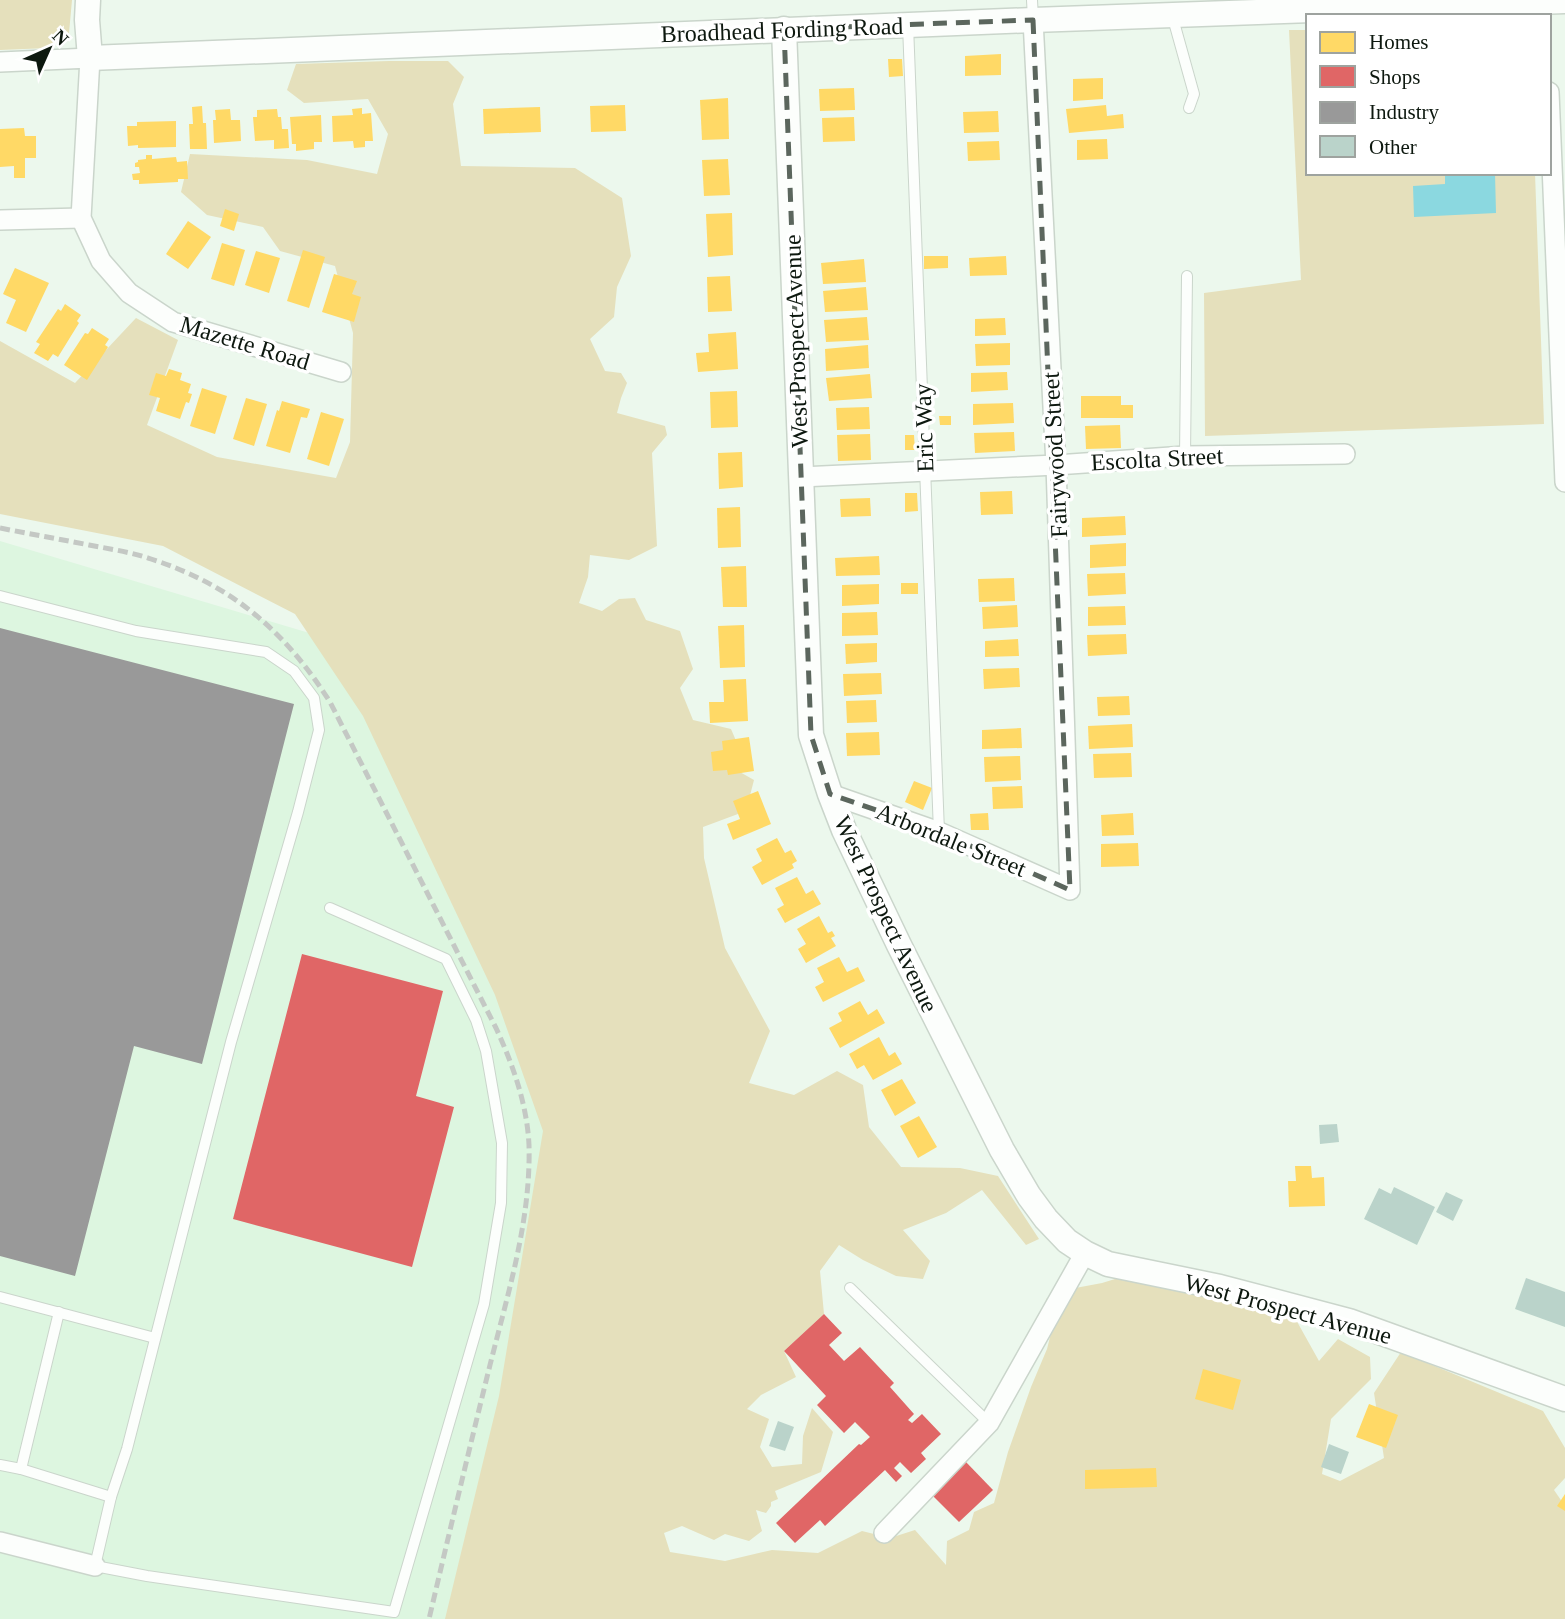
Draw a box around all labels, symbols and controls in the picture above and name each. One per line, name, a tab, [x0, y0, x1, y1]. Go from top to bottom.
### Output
street label: Broadhead Fording Road	[660, 13, 904, 47]
north arrow	[14, 14, 84, 84]
legend	[1306, 14, 1551, 175]
text: N	[48, 25, 73, 50]
text: Homes	[1369, 30, 1429, 54]
text: Shops	[1369, 65, 1420, 89]
text: Industry	[1369, 100, 1439, 124]
text: Other	[1369, 135, 1417, 159]
street label: West Prospect Avenue	[779, 234, 813, 448]
street label: Mazette Road	[177, 311, 313, 375]
street label: Fairywood Street	[1038, 371, 1072, 539]
street label: Eric Way	[909, 383, 939, 473]
street label: Escolta Street	[1090, 443, 1224, 475]
street label: Arbordale Street	[872, 798, 1030, 882]
street label: West Prospect Avenue	[829, 812, 943, 1016]
street label: West Prospect Avenue	[1181, 1269, 1395, 1349]

